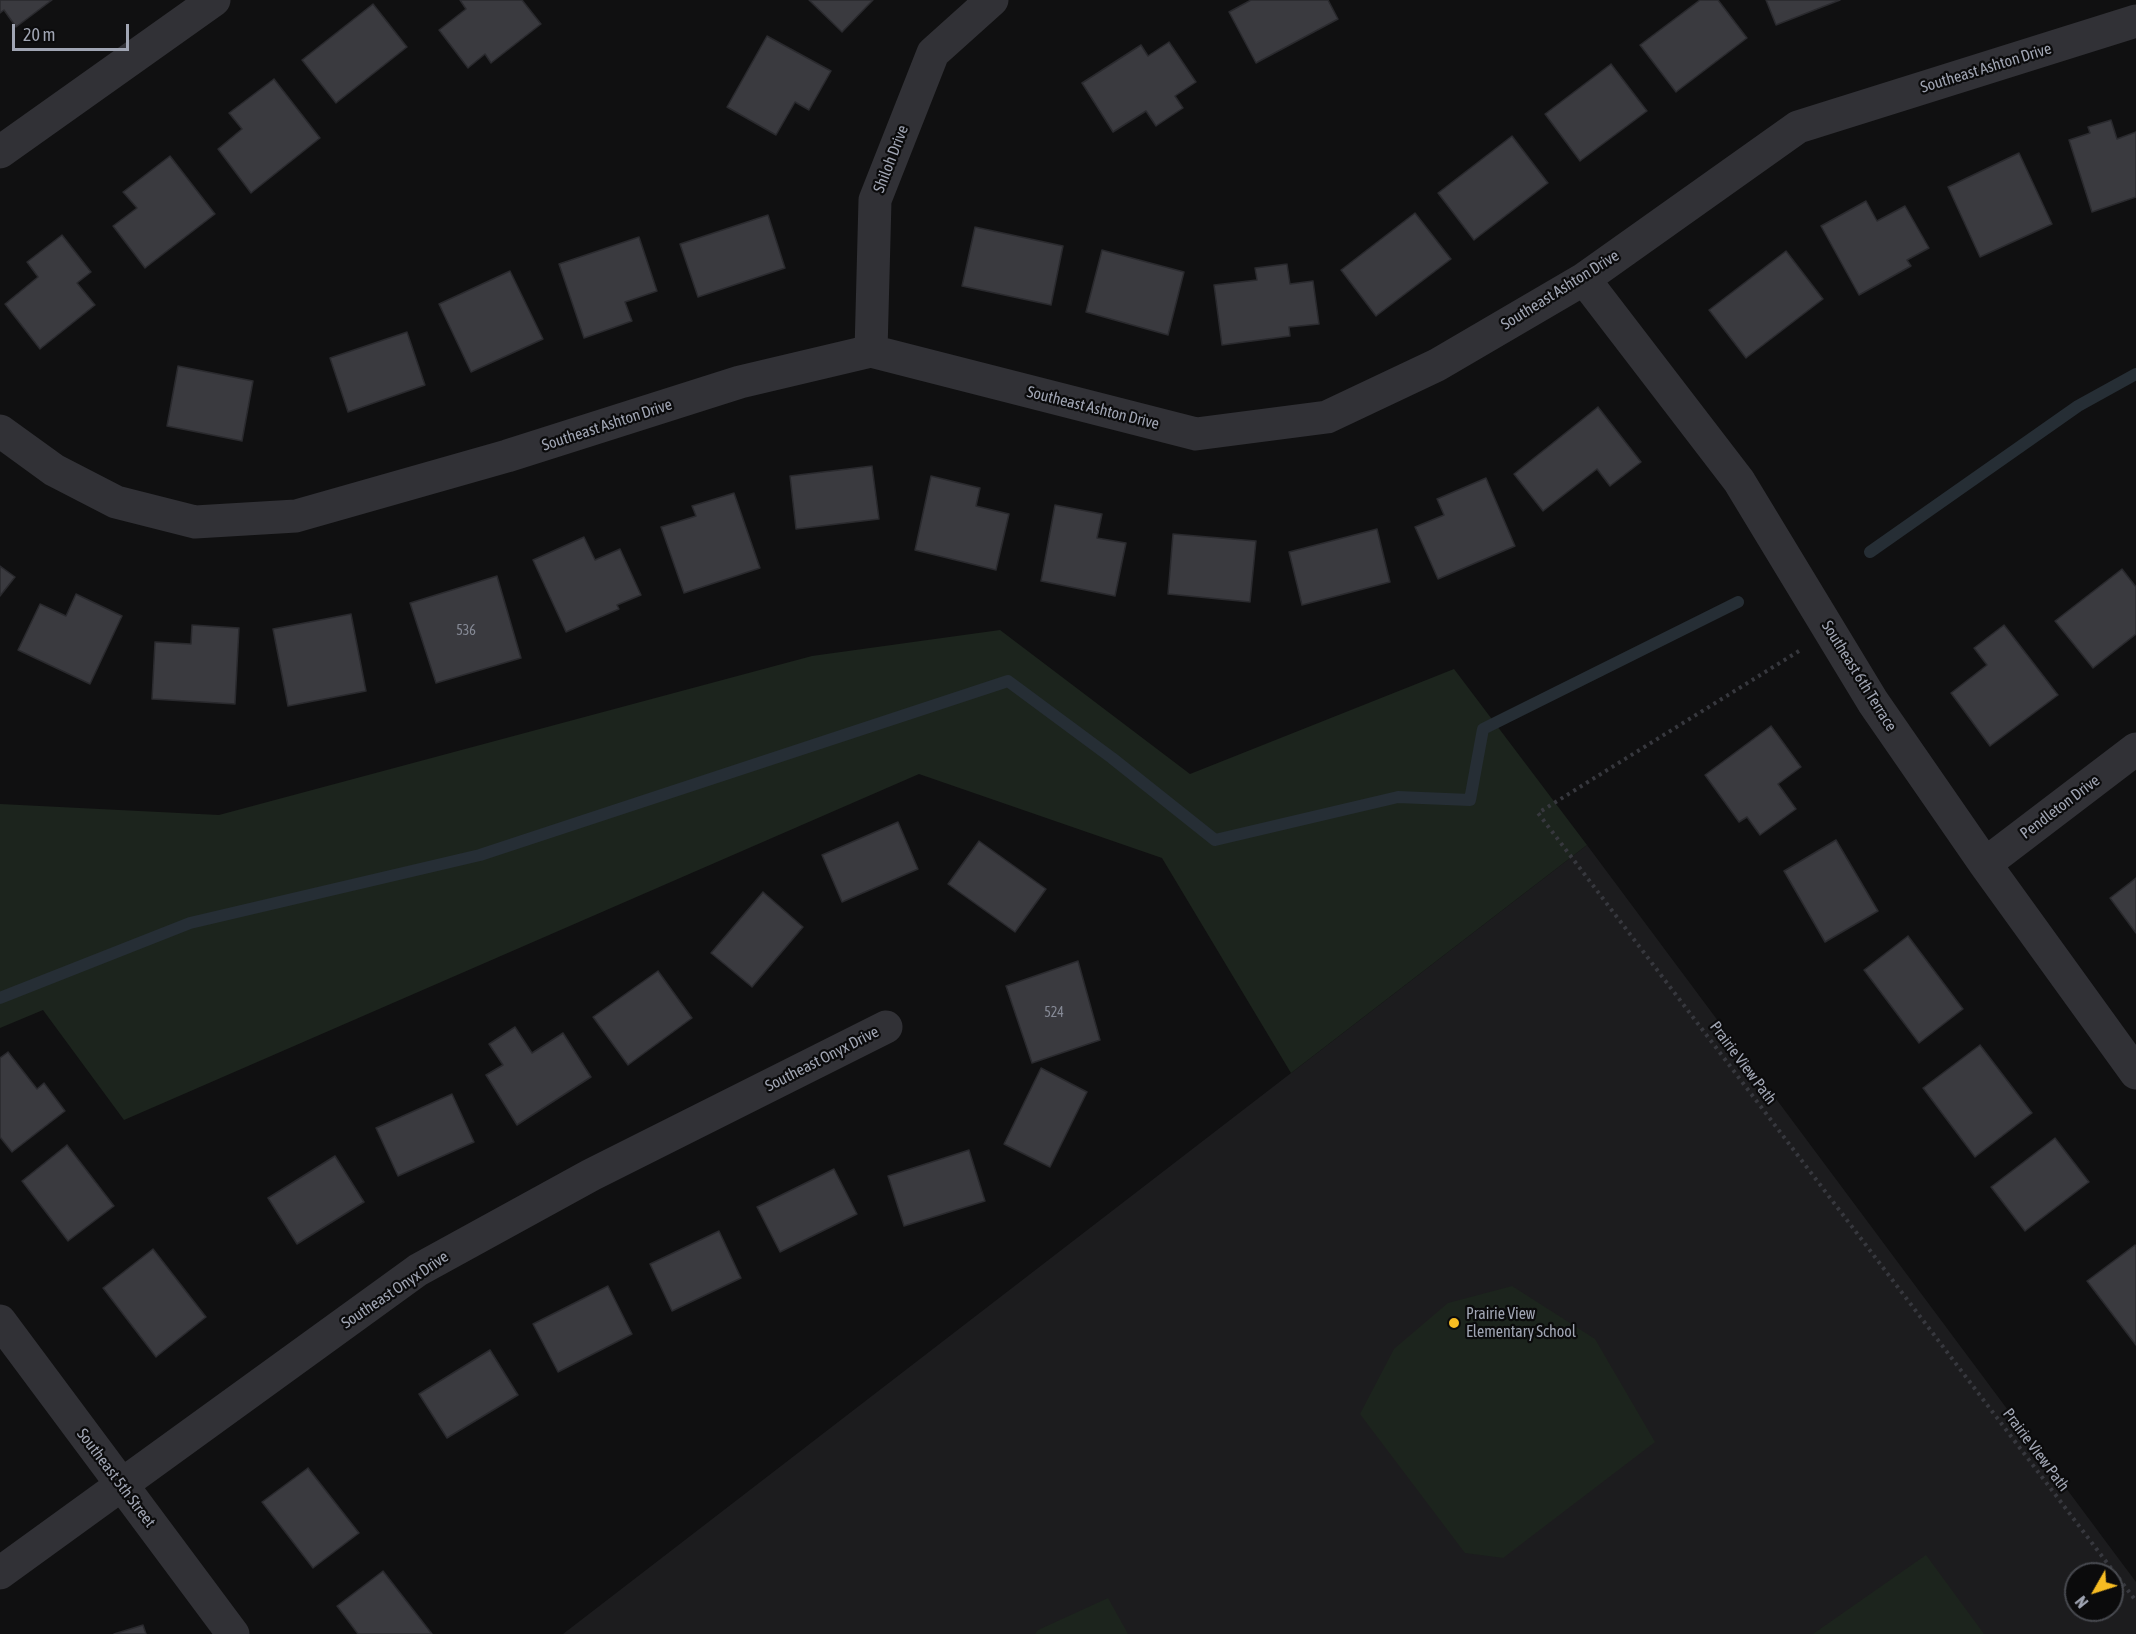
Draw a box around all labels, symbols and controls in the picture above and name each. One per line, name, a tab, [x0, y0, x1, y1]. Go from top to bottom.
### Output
scale bar	[15, 12, 132, 50]
text: 20 m	[23, 24, 55, 45]
street label: Southeast Ashton Drive	[1918, 39, 2054, 97]
street label: Shiloh Drive	[869, 123, 913, 195]
street label: Southeast Ashton Drive	[1497, 246, 1623, 334]
street label: Southeast Ashton Drive	[1025, 382, 1161, 434]
street label: Southeast Ashton Drive	[539, 395, 675, 455]
street label: Southeast 6th Terrace	[1817, 617, 1901, 735]
house number: 536	[456, 623, 476, 639]
street label: Pendleton Drive	[2016, 771, 2104, 843]
house number: 524	[1044, 1005, 1064, 1021]
street label: Prairie View Path	[1706, 1018, 1780, 1108]
street label: Southeast Onyx Drive	[762, 1022, 882, 1096]
street label: Southeast Onyx Drive	[338, 1247, 452, 1333]
place label: Prairie View Elementary School	[1466, 1304, 1576, 1342]
marker: Prairie View Elementary School	[1447, 1316, 1461, 1330]
street label: Prairie View Path	[1999, 1405, 2073, 1495]
street label: Southeast 5th Street	[73, 1425, 159, 1531]
north arrow	[2064, 1562, 2124, 1622]
text: N	[2072, 1593, 2092, 1611]

